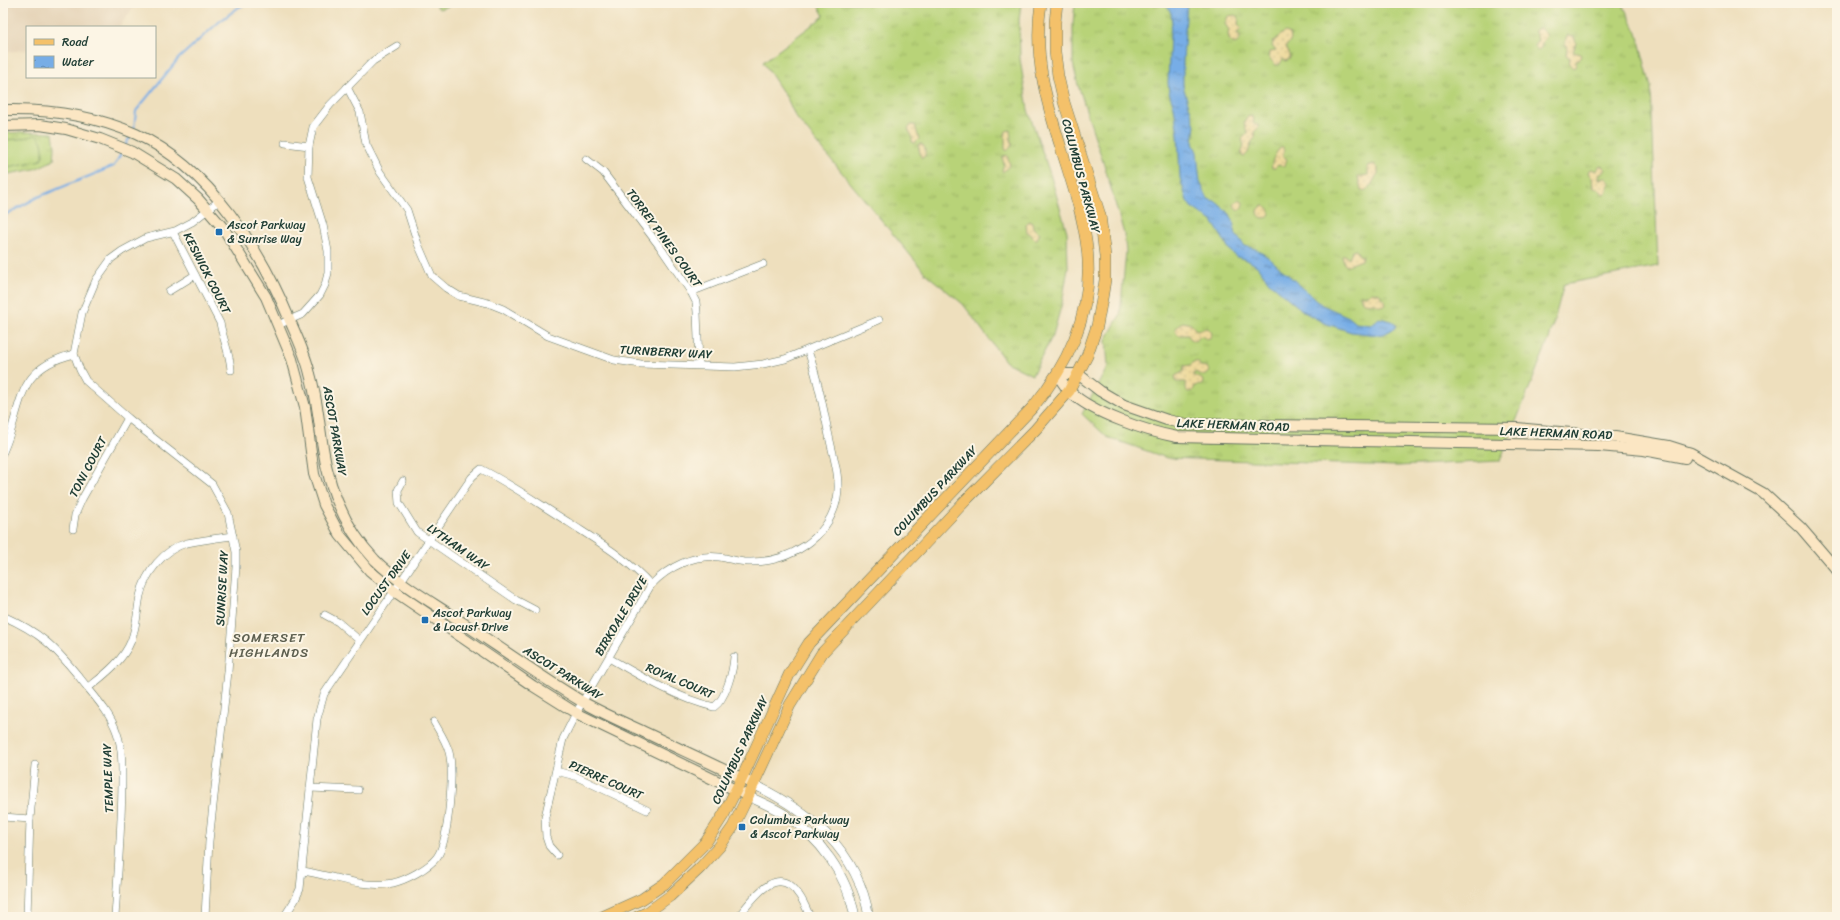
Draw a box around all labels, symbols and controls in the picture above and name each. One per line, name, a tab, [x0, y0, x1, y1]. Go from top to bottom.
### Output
legend	[26, 26, 156, 78]
text: Road	[62, 31, 89, 53]
text: Water	[62, 51, 95, 73]
street label: COLUMBUS PARKWAY	[1055, 116, 1107, 237]
street label: TORREY PINES COURT	[620, 184, 709, 293]
place label: Ascot Parkway & Sunrise Way	[226, 214, 306, 250]
marker: Ascot Parkway & Sunrise Way	[214, 227, 224, 237]
street label: KESWICK COURT	[177, 228, 237, 318]
street label: TURNBERRY WAY	[619, 339, 713, 365]
street label: ASCOT PARKWAY	[316, 383, 354, 478]
street label: LAKE HERMAN ROAD	[1176, 412, 1290, 438]
street label: LAKE HERMAN ROAD	[1499, 420, 1613, 446]
street label: TONI COURT	[63, 432, 114, 501]
street label: COLUMBUS PARKWAY	[887, 440, 984, 541]
street label: LYTHAM WAY	[422, 517, 495, 577]
street label: LOCUST DRIVE	[355, 545, 418, 620]
street label: SUNRISE WAY	[209, 549, 235, 627]
street label: BIRKDALE DRIVE	[588, 571, 654, 660]
place label: Ascot Parkway & Locust Drive	[432, 602, 512, 638]
marker: Ascot Parkway & Locust Drive	[420, 615, 430, 625]
district label: SOMERSET HIGHLANDS	[229, 626, 309, 664]
street label: ASCOT PARKWAY	[518, 639, 608, 707]
street label: ROYAL COURT	[642, 657, 719, 706]
street label: COLUMBUS PARKWAY	[705, 691, 775, 808]
street label: TEMPLE WAY	[96, 742, 120, 813]
street label: PIERRE COURT	[565, 754, 648, 807]
place label: Columbus Parkway & Ascot Parkway	[750, 809, 850, 845]
marker: Columbus Parkway & Ascot Parkway	[737, 822, 747, 832]

